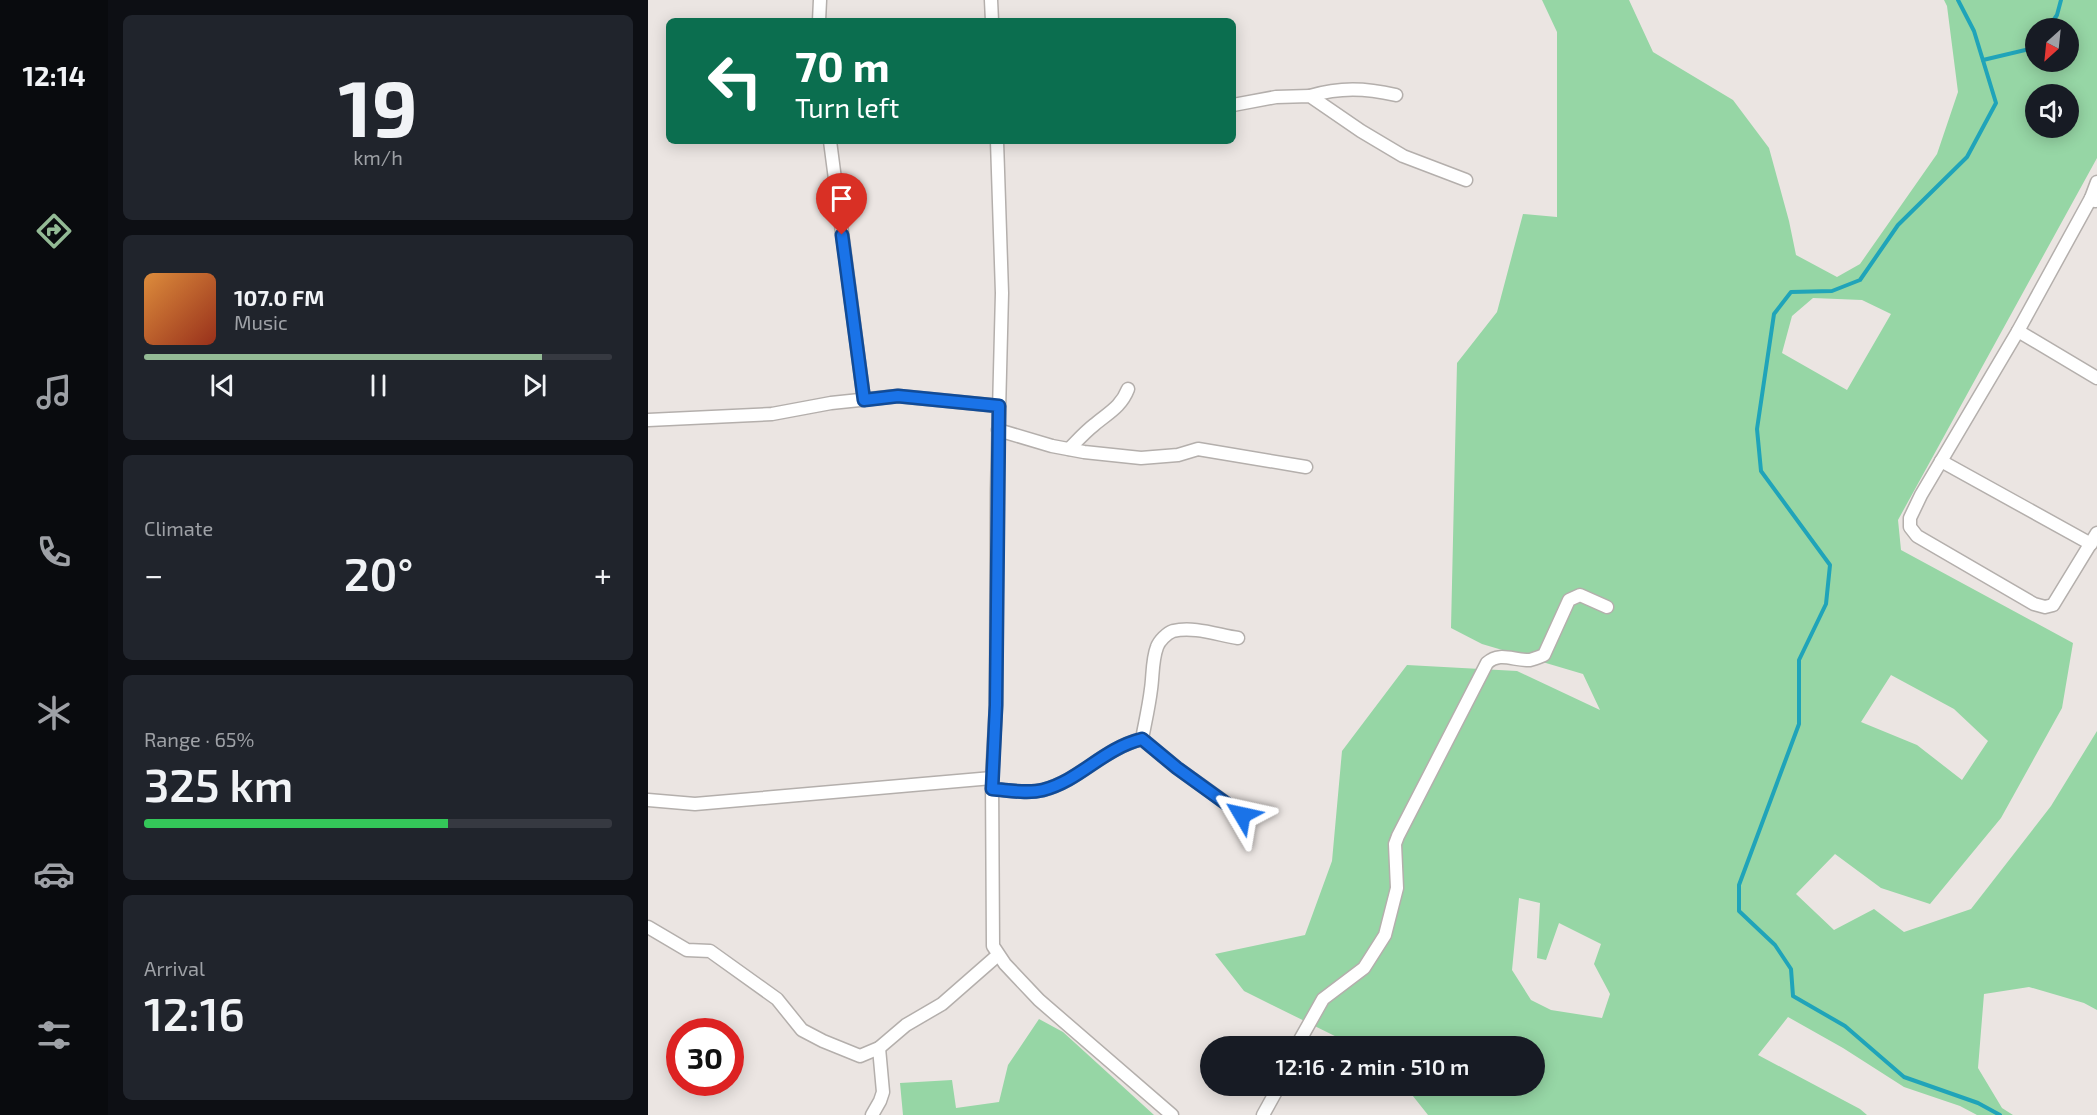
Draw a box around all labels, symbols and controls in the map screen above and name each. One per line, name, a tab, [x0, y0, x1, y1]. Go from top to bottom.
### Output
north arrow	[2025, 18, 2079, 72]
map controls	[2025, 18, 2079, 138]
text: 70 m	[795, 40, 890, 90]
icon: left	[696, 42, 774, 120]
text: 12:14	[22, 59, 86, 91]
text: 19	[338, 59, 418, 153]
button: sound	[2025, 84, 2079, 138]
text: Turn left	[795, 91, 899, 123]
text: km/h	[353, 145, 403, 169]
pin	[816, 173, 867, 235]
icon: arrive	[825, 182, 858, 215]
icon: directions	[33, 210, 75, 252]
text: 107.0 FM	[234, 284, 324, 310]
text: Music	[234, 310, 288, 334]
icon: previous	[206, 369, 239, 402]
icon: pause	[362, 369, 395, 402]
icon: next	[518, 369, 551, 402]
icon: music	[33, 371, 75, 413]
text: Climate	[144, 516, 213, 540]
icon: phone	[33, 531, 75, 573]
text: 20°	[344, 546, 413, 600]
text: −	[144, 554, 163, 594]
text: +	[594, 554, 612, 594]
icon: climate	[33, 692, 75, 734]
text: Range · 65%	[144, 727, 254, 751]
text: 325 km	[144, 757, 293, 811]
position arrow	[1210, 783, 1274, 847]
icon: car	[33, 853, 75, 895]
text: Arrival	[144, 956, 205, 980]
text: 12:16	[144, 986, 245, 1040]
icon: filters	[33, 1014, 75, 1056]
speed limit sign: 30	[666, 1018, 744, 1096]
text: 12:16 · 2 min · 510 m	[1276, 1053, 1469, 1079]

